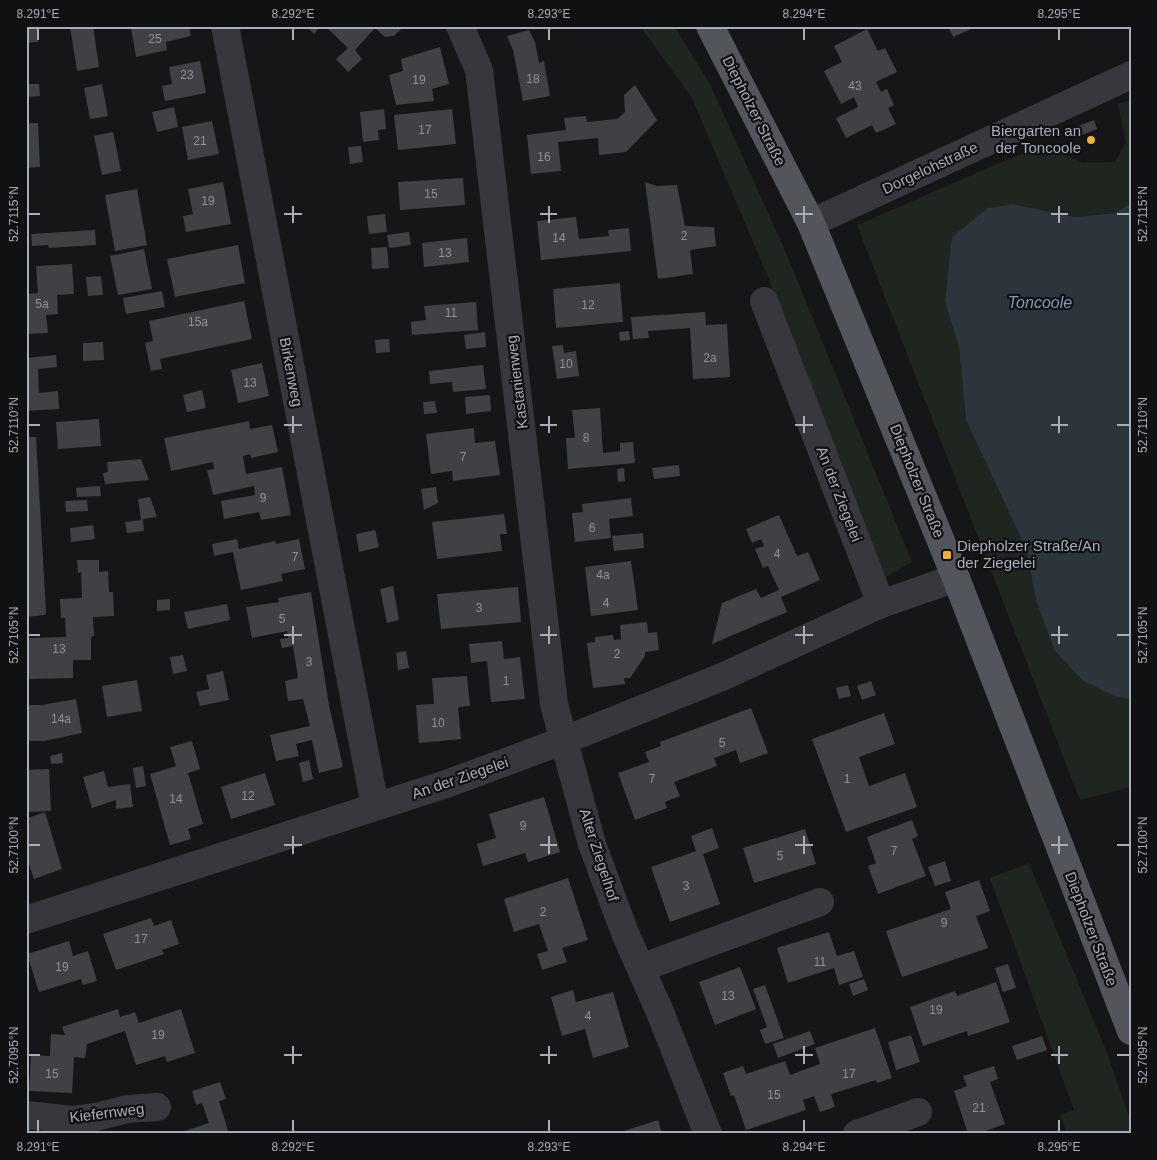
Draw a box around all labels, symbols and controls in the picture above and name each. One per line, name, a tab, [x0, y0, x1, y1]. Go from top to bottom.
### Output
text: 8.291°E	[17, 7, 59, 21]
text: 8.292°E	[272, 7, 314, 21]
text: 8.293°E	[528, 7, 570, 21]
text: 8.294°E	[783, 7, 825, 21]
text: 8.295°E	[1038, 7, 1080, 21]
house number: 25	[148, 32, 162, 46]
street label: Diepholzer Straße	[719, 53, 789, 168]
house number: 23	[180, 68, 194, 82]
house number: 18	[526, 72, 540, 86]
house number: 19	[412, 73, 426, 87]
house number: 43	[848, 79, 862, 93]
place label: Biergarten an der Toncoole	[991, 122, 1081, 156]
house number: 17	[418, 123, 432, 137]
house number: 21	[193, 134, 207, 148]
marker: Biergarten an der Toncoole	[1085, 134, 1097, 146]
street label: Dorgelohstraße	[879, 138, 980, 197]
house number: 16	[537, 150, 551, 164]
text: 52.7115°N	[7, 186, 21, 242]
text: 52.7115°N	[1136, 186, 1150, 242]
house number: 15	[424, 187, 438, 201]
house number: 19	[201, 194, 215, 208]
house number: 2	[681, 229, 688, 243]
house number: 14	[552, 231, 566, 245]
house number: 13	[438, 246, 452, 260]
water label: Toncoole	[1008, 294, 1072, 311]
house number: 5a	[35, 297, 49, 311]
house number: 12	[581, 298, 595, 312]
house number: 11	[445, 306, 458, 320]
house number: 15a	[188, 315, 208, 329]
street label: Kastanienweg	[502, 334, 531, 430]
street label: Birkenweg	[276, 336, 307, 408]
house number: 2a	[703, 351, 717, 365]
house number: 10	[559, 357, 573, 371]
house number: 13	[243, 376, 257, 390]
text: 52.7110°N	[7, 397, 21, 453]
text: 52.7110°N	[1136, 397, 1150, 453]
street label: Diepholzer Straße	[887, 422, 948, 540]
house number: 8	[583, 431, 590, 445]
street label: An der Ziegelei	[813, 444, 865, 544]
house number: 7	[460, 450, 467, 464]
house number: 9	[260, 491, 267, 505]
house number: 6	[589, 521, 596, 535]
place label: Diepholzer Straße/An der Ziegelei	[957, 537, 1100, 571]
house number: 4	[774, 547, 781, 561]
marker: Diepholzer Straße/An der Ziegelei	[941, 549, 953, 561]
house number: 7	[292, 550, 299, 564]
house number: 4a	[596, 568, 610, 582]
house number: 4	[603, 596, 610, 610]
house number: 3	[476, 601, 483, 615]
text: 52.7105°N	[7, 607, 21, 663]
text: 52.7105°N	[1136, 607, 1150, 663]
house number: 5	[279, 612, 286, 626]
house number: 13	[52, 642, 66, 656]
house number: 2	[614, 647, 621, 661]
house number: 3	[306, 655, 313, 669]
house number: 1	[503, 674, 510, 688]
house number: 14a	[51, 712, 71, 726]
house number: 10	[431, 716, 445, 730]
house number: 5	[719, 736, 726, 750]
street label: An der Ziegelei	[409, 753, 510, 802]
house number: 7	[649, 772, 656, 786]
house number: 1	[844, 772, 851, 786]
house number: 12	[241, 789, 255, 803]
house number: 14	[169, 792, 183, 806]
street label: Alter Ziegelhof	[576, 806, 623, 904]
text: 52.7100°N	[7, 817, 21, 873]
text: 52.7100°N	[1136, 817, 1150, 873]
house number: 9	[520, 819, 527, 833]
house number: 7	[891, 844, 898, 858]
house number: 5	[777, 849, 784, 863]
street label: Diepholzer Straße	[1062, 869, 1121, 988]
house number: 3	[683, 879, 690, 893]
house number: 2	[540, 905, 547, 919]
house number: 9	[941, 916, 948, 930]
house number: 17	[134, 932, 148, 946]
house number: 11	[814, 955, 827, 969]
house number: 19	[55, 960, 69, 974]
house number: 13	[721, 989, 735, 1003]
house number: 19	[929, 1003, 943, 1017]
house number: 4	[585, 1009, 592, 1023]
text: 52.7095°N	[7, 1027, 21, 1083]
text: 52.7095°N	[1136, 1027, 1150, 1083]
house number: 19	[151, 1028, 165, 1042]
house number: 15	[45, 1067, 59, 1081]
house number: 17	[842, 1067, 856, 1081]
house number: 15	[767, 1088, 781, 1102]
street label: Kiefernweg	[69, 1099, 145, 1126]
house number: 21	[972, 1101, 986, 1115]
text: 8.291°E	[17, 1140, 59, 1154]
text: 8.292°E	[272, 1140, 314, 1154]
text: 8.293°E	[528, 1140, 570, 1154]
text: 8.294°E	[783, 1140, 825, 1154]
text: 8.295°E	[1038, 1140, 1080, 1154]

